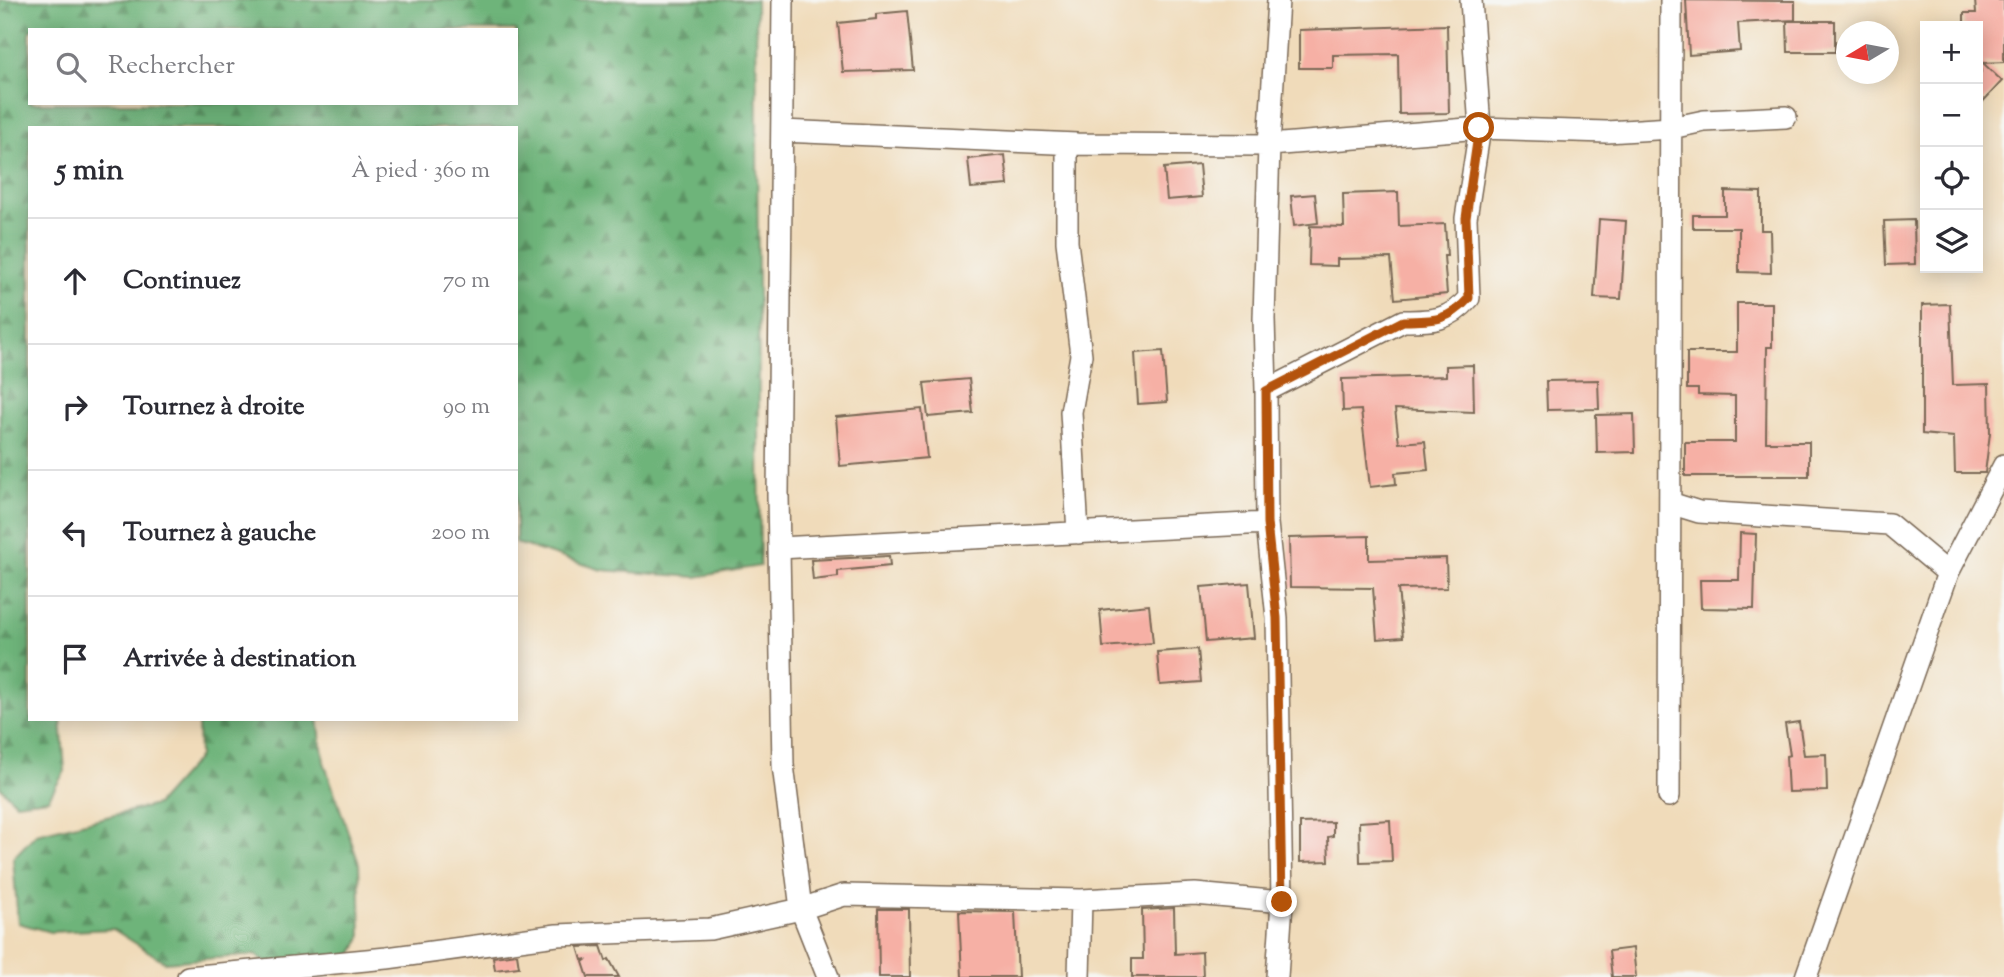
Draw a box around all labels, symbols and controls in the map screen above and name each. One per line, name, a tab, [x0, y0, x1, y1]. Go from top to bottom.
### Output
north arrow	[1836, 21, 1899, 84]
map controls	[1920, 21, 1983, 273]
button: +	[1920, 21, 1983, 84]
search box	[28, 28, 518, 105]
icon: search	[52, 48, 90, 86]
text: Rechercher	[108, 48, 235, 85]
button: −	[1920, 84, 1983, 147]
route start	[1463, 112, 1494, 143]
button: locate	[1920, 147, 1983, 210]
text: 5 min	[56, 150, 124, 193]
text: À pied · 360 m	[351, 155, 490, 188]
button: layers	[1920, 210, 1983, 273]
icon: ahead	[56, 262, 94, 300]
text: Continuez	[123, 263, 241, 300]
text: 70 m	[443, 265, 490, 298]
icon: right	[56, 388, 94, 426]
text: Tournez à droite	[123, 389, 305, 426]
text: 90 m	[443, 391, 490, 424]
icon: left	[56, 514, 94, 552]
text: Tournez à gauche	[123, 515, 316, 552]
text: 200 m	[431, 517, 490, 550]
icon: arrive	[56, 640, 94, 678]
text: Arrivée à destination	[123, 641, 356, 678]
route end	[1266, 886, 1297, 917]

